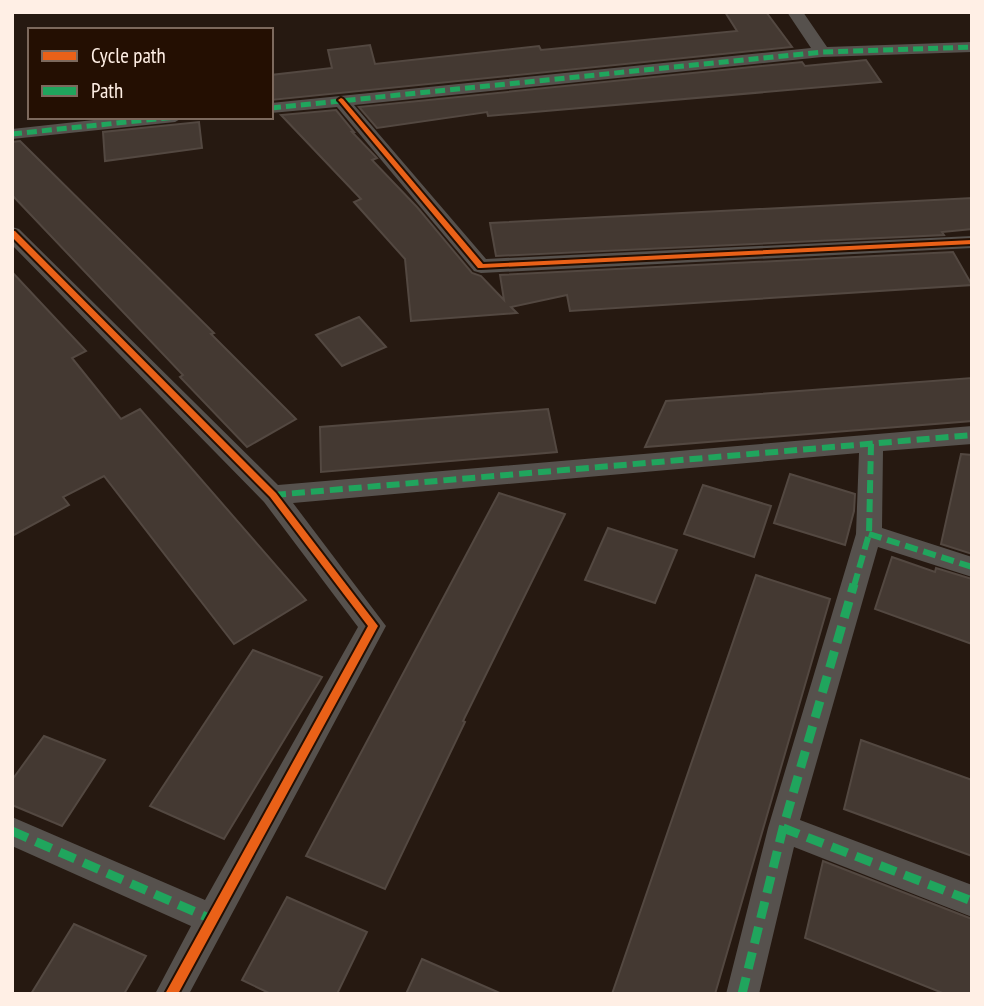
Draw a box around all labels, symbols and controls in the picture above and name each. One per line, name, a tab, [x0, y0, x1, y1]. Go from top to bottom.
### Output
legend	[28, 28, 273, 119]
text: Cycle path	[91, 42, 166, 69]
text: Path	[91, 77, 123, 104]

